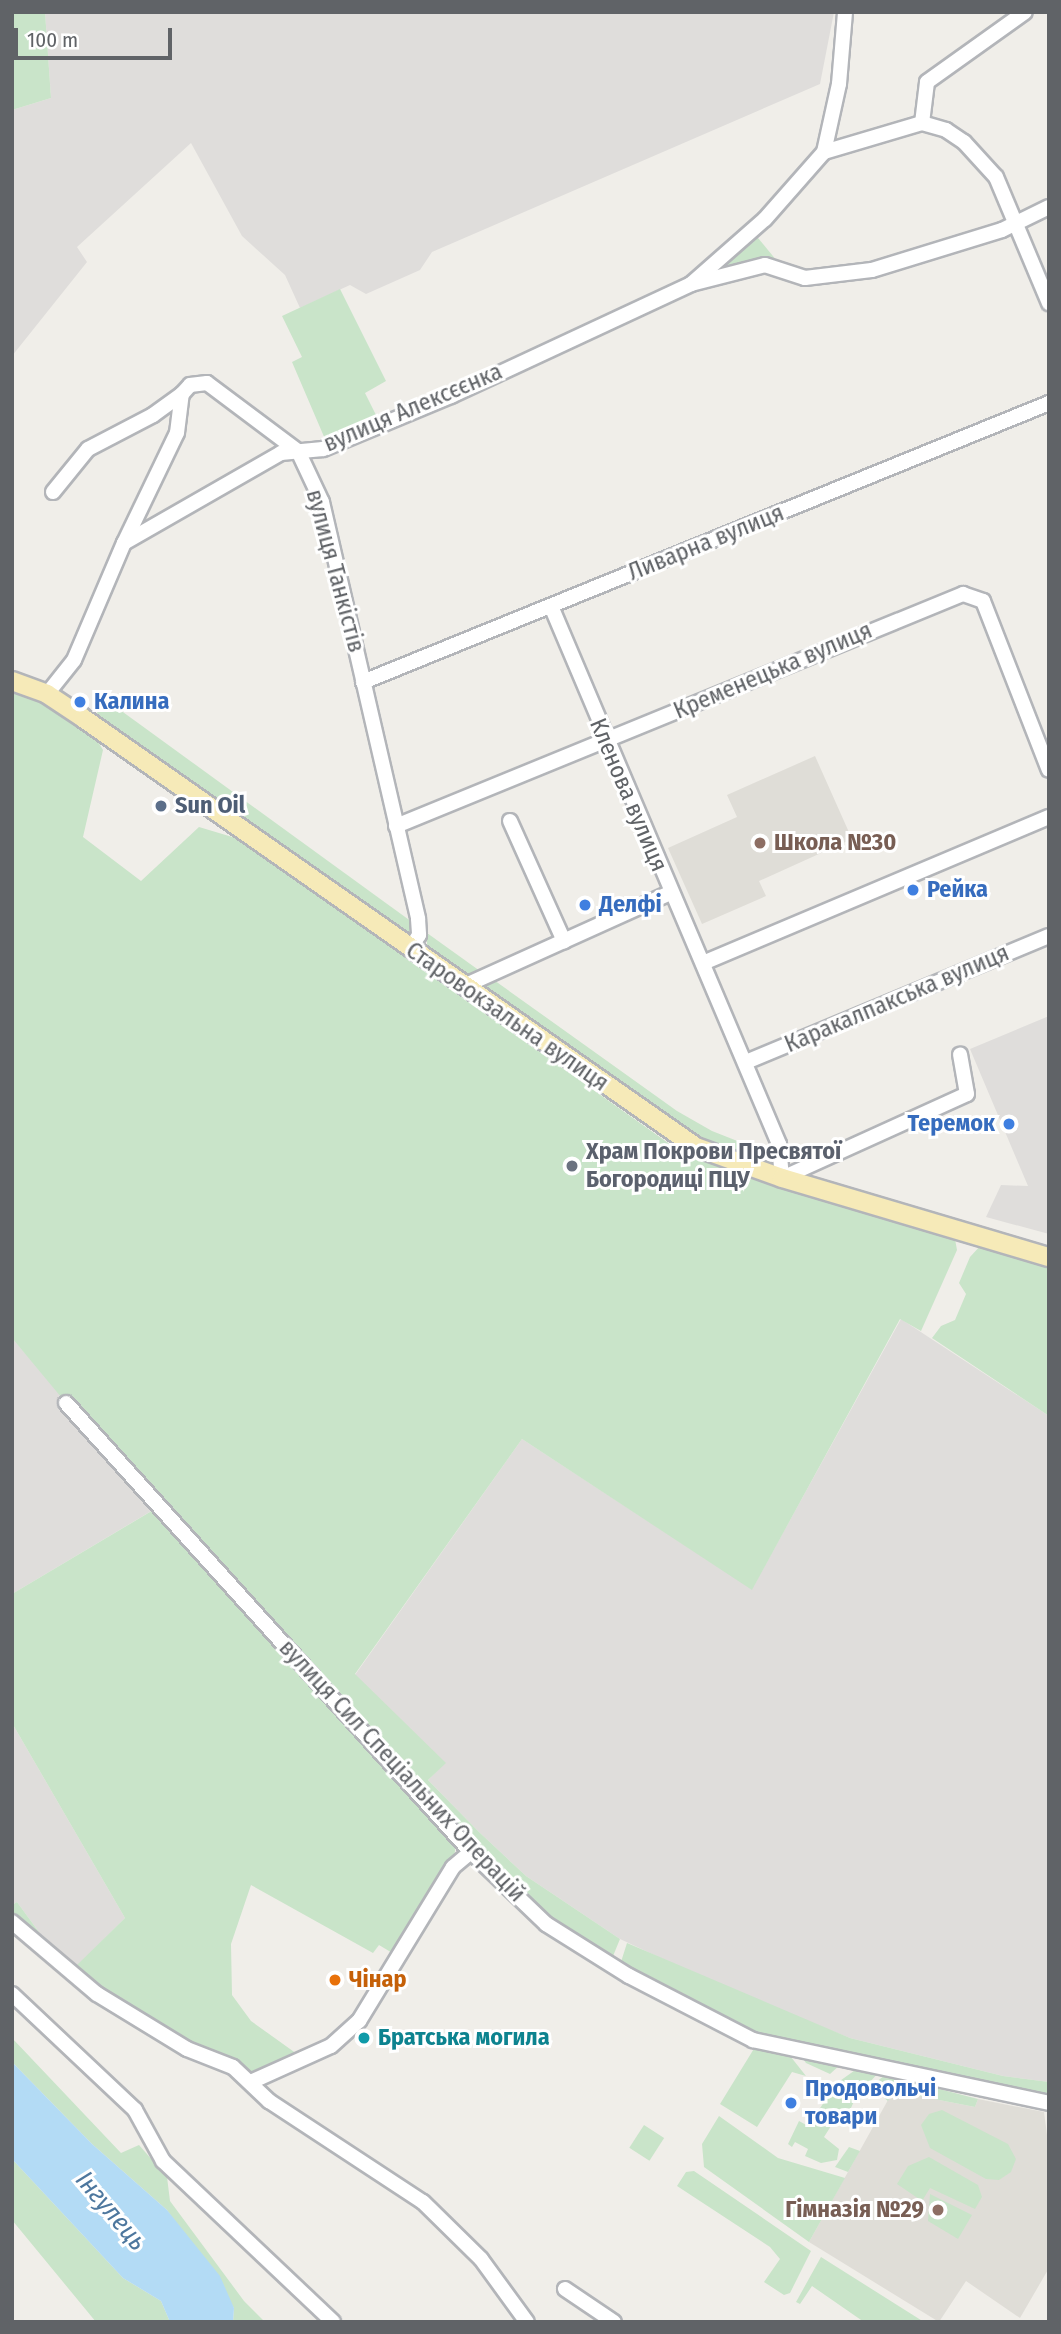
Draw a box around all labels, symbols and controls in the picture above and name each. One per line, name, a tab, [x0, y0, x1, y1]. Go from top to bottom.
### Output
scale bar	[18, 14, 175, 58]
text: 100 m	[27, 27, 78, 53]
street label: вулиця Алексєєнка	[319, 357, 507, 459]
street label: вулиця Танкістів	[299, 486, 371, 656]
street label: Ливарна вулиця	[624, 499, 788, 587]
street label: Кременецька вулиця	[670, 616, 876, 726]
place label: Калина	[94, 688, 169, 716]
marker: Калина	[72, 694, 88, 710]
street label: Кленова вулиця	[583, 714, 673, 876]
place label: Sun Oil	[175, 792, 245, 820]
marker: Sun Oil	[153, 798, 169, 814]
place label: Школа №30	[774, 829, 896, 857]
marker: Школа №30	[752, 835, 768, 851]
place label: Рейка	[927, 876, 988, 904]
marker: Рейка	[905, 882, 921, 898]
place label: Делфі	[599, 891, 662, 919]
marker: Делфі	[577, 897, 593, 913]
street label: Старовокзальна вулиця	[400, 936, 614, 1098]
street label: Каракалпакська вулиця	[780, 939, 1014, 1059]
place label: Теремок	[908, 1110, 995, 1138]
marker: Теремок	[1001, 1116, 1017, 1132]
place label: Храм Покрови Пресвятої Богородиці ПЦУ	[586, 1138, 841, 1194]
marker: Храм Покрови Пресвятої Богородиці ПЦУ	[564, 1158, 580, 1174]
street label: вулиця Сил Спеціальних Операцій	[273, 1634, 531, 1908]
place label: Чінар	[349, 1966, 406, 1994]
marker: Чінар	[327, 1972, 343, 1988]
place label: Братська могила	[378, 2024, 550, 2052]
marker: Братська могила	[356, 2030, 372, 2046]
place label: Продовольчі товари	[805, 2075, 936, 2131]
marker: Продовольчі товари	[783, 2095, 799, 2111]
water label: Інгулець	[69, 2165, 153, 2257]
place label: Гімназія №29	[785, 2196, 924, 2224]
marker: Гімназія №29	[930, 2202, 946, 2218]

